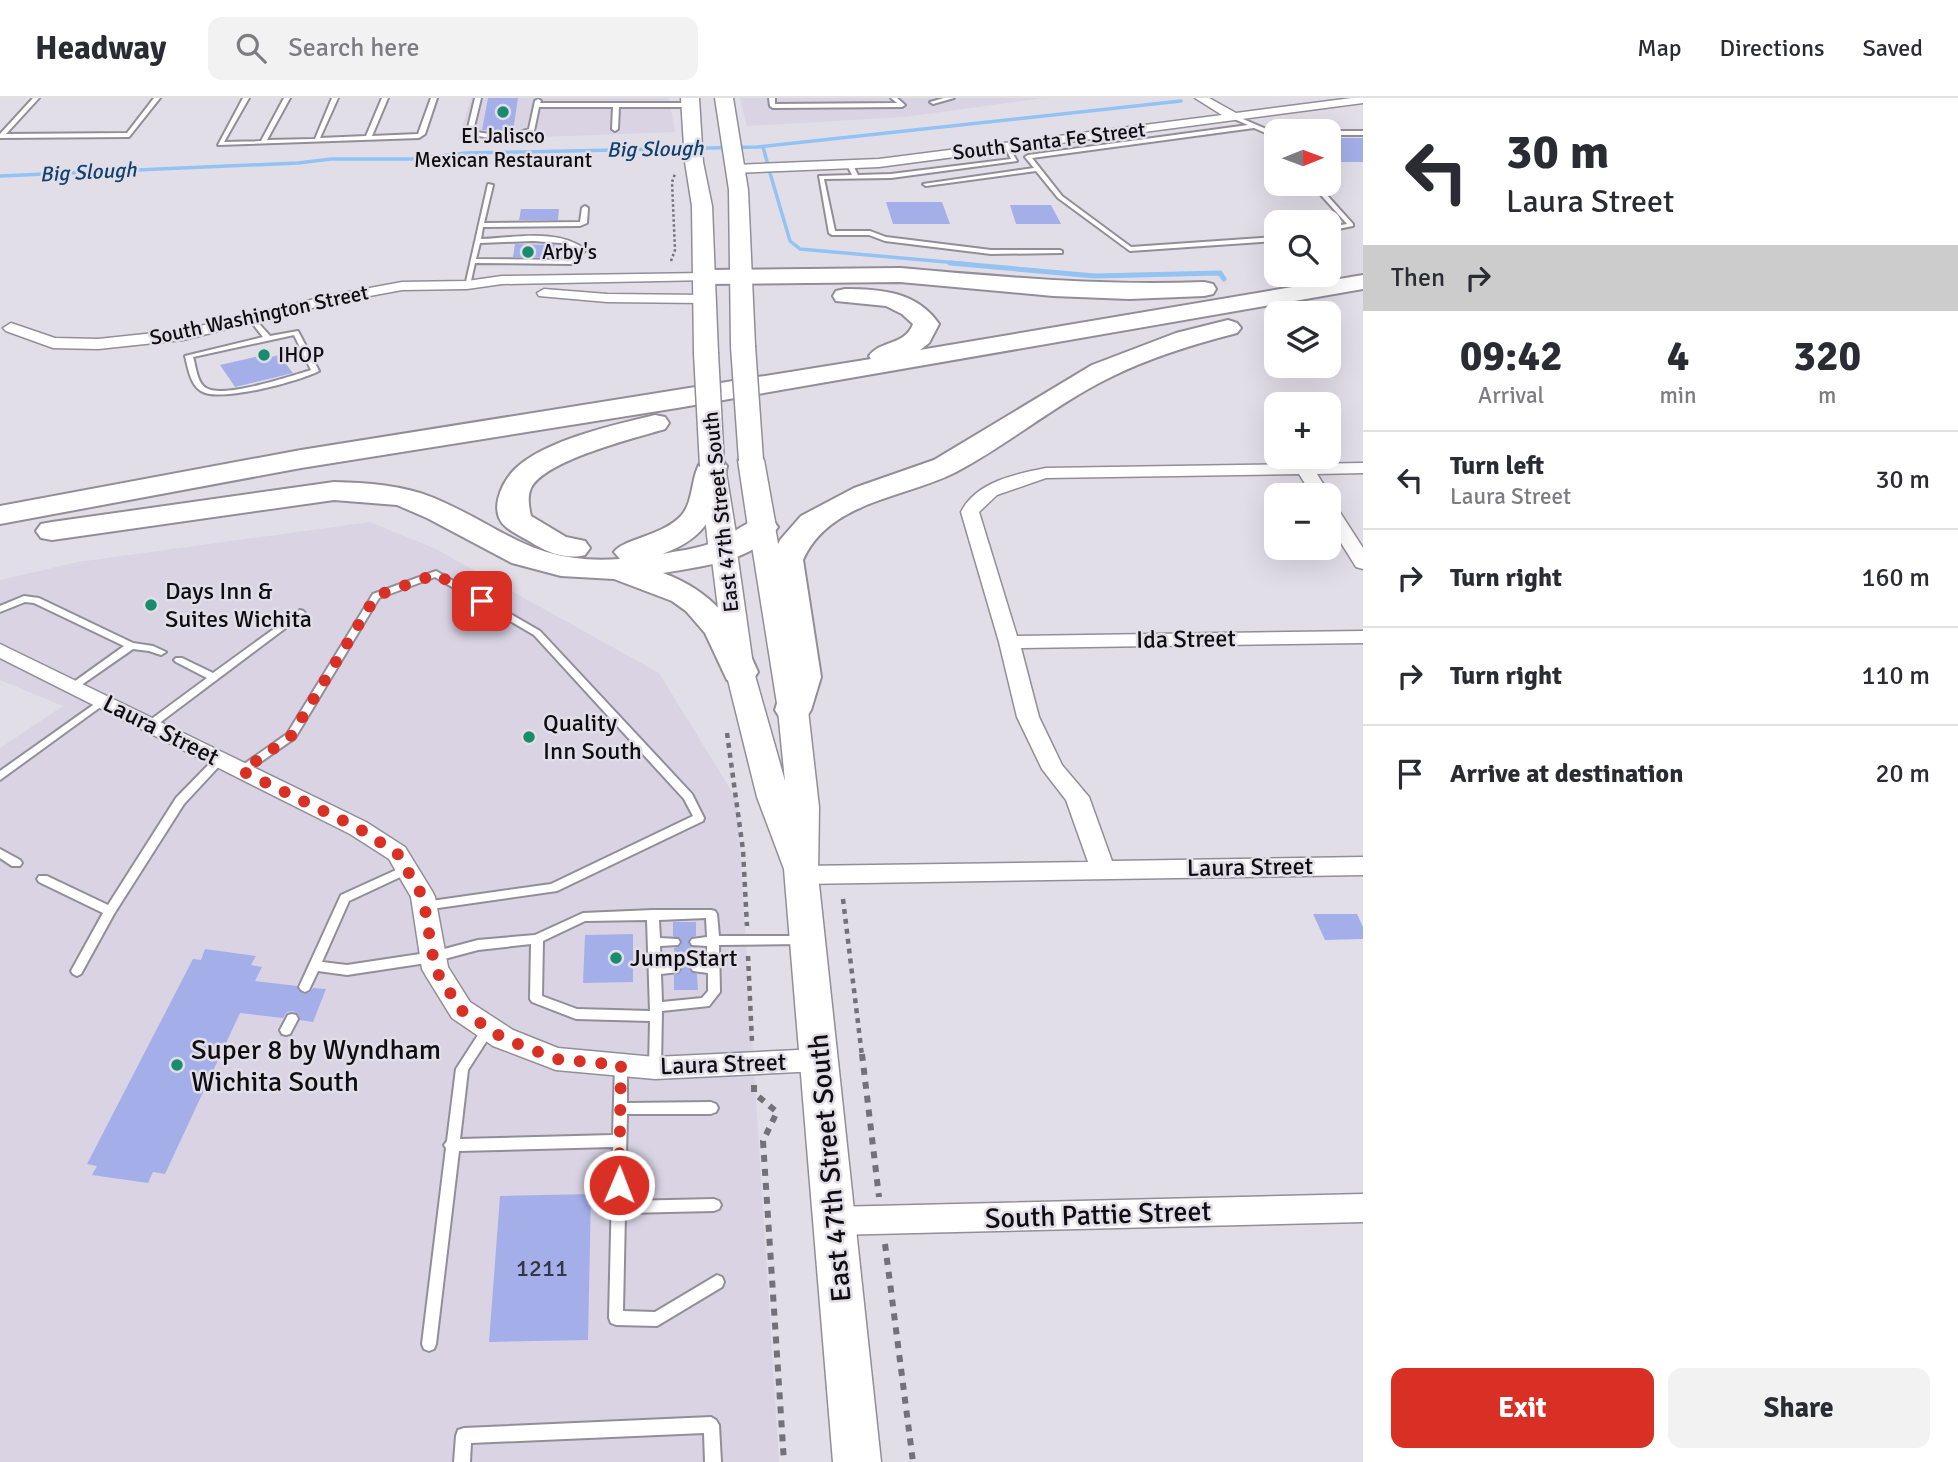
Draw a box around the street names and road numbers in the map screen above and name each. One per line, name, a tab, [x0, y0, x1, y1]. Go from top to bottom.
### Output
street label: South Santa Fe Street	[951, 116, 1147, 166]
street label: South Washington Street	[147, 279, 371, 351]
street label: East 47th Street South	[698, 410, 744, 614]
street label: Ida Street	[1136, 623, 1236, 655]
street label: Laura Street	[98, 688, 224, 772]
street label: Laura Street	[1187, 851, 1313, 883]
street label: East 47th Street South	[801, 1032, 859, 1303]
street label: Laura Street	[659, 1047, 787, 1081]
street label: South Pattie Street	[984, 1194, 1212, 1236]

